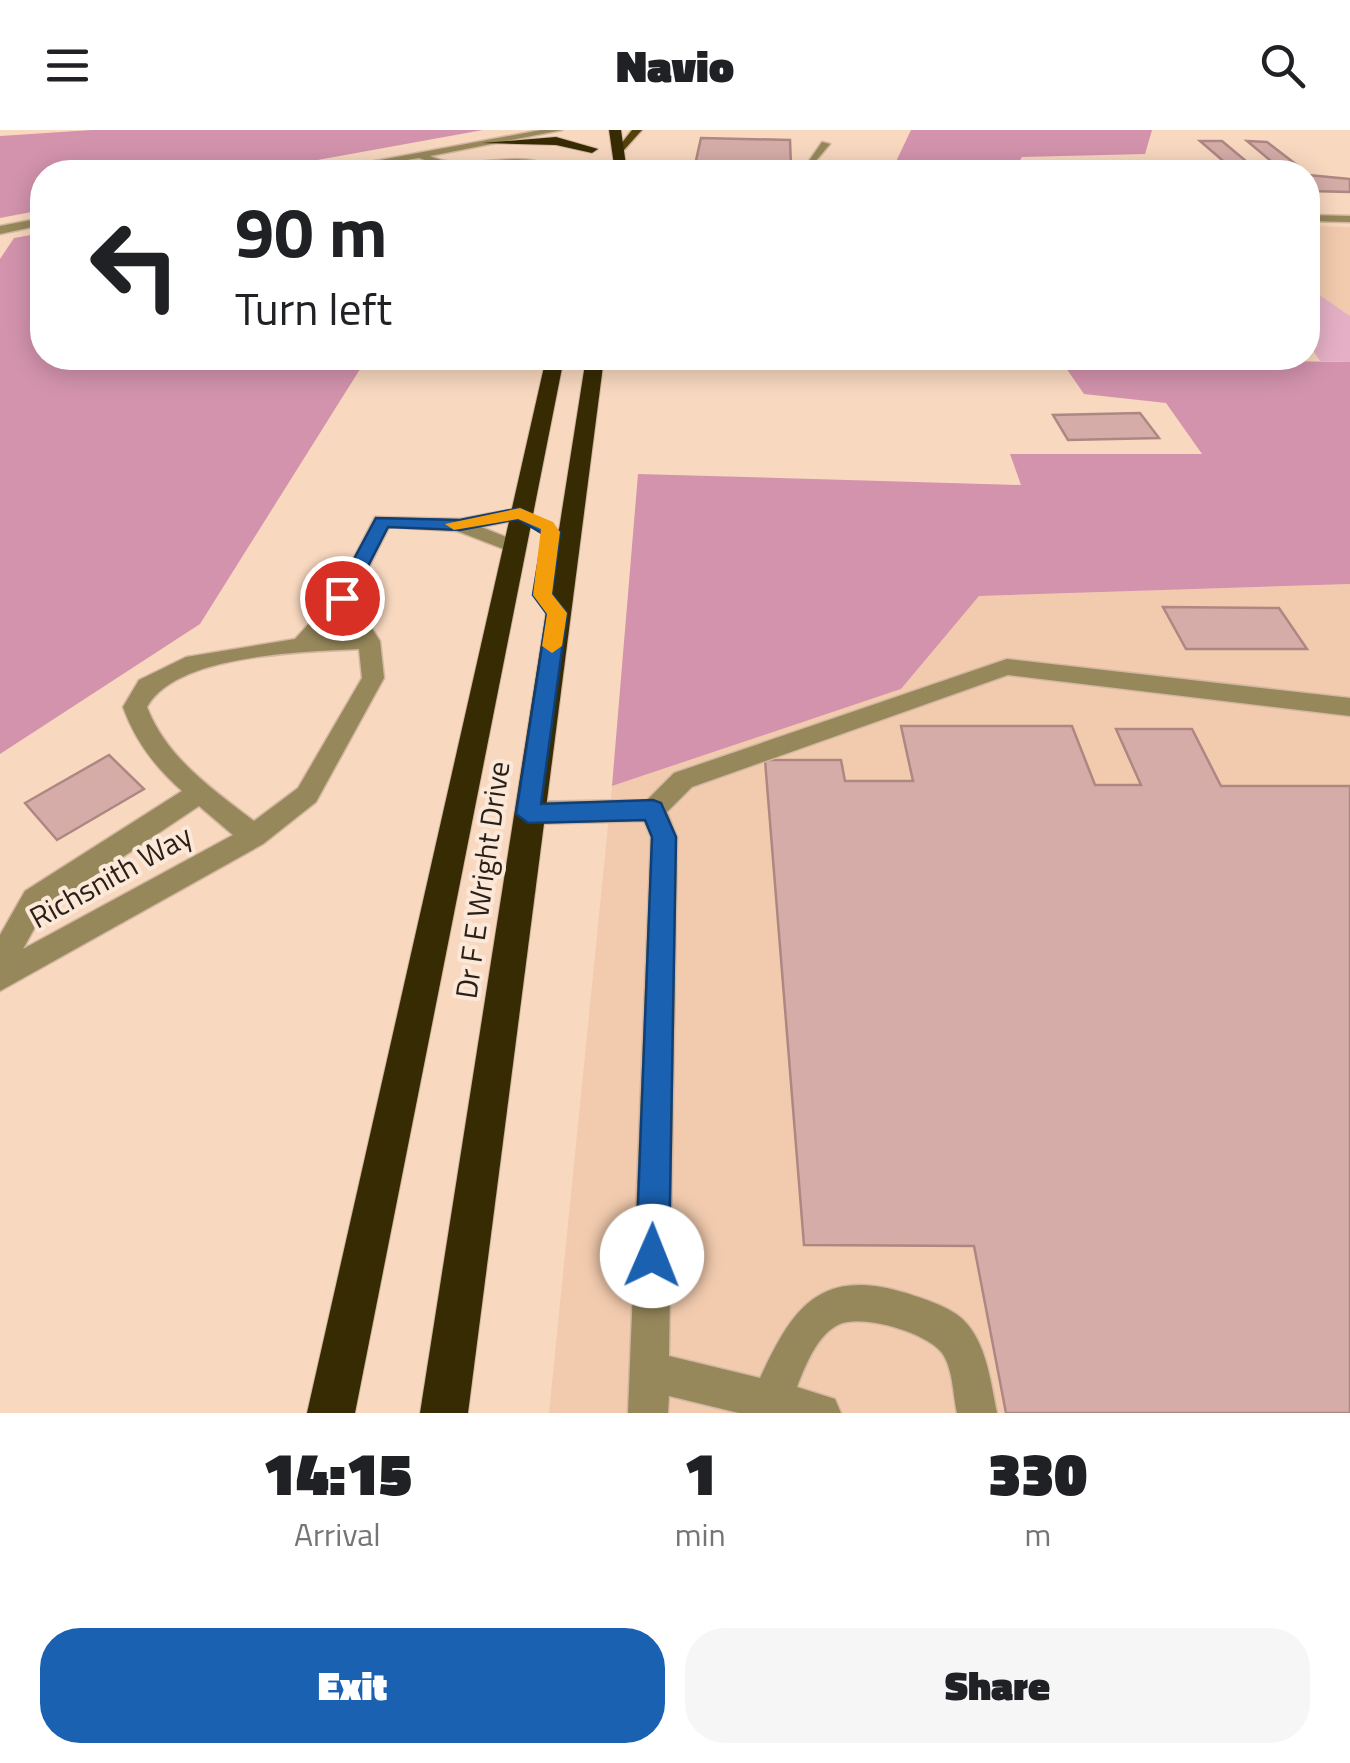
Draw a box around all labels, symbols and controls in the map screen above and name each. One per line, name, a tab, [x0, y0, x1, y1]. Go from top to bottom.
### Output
text: Navio	[616, 31, 734, 99]
icon: menu	[40, 38, 95, 93]
icon: search	[1255, 38, 1310, 93]
text: 90 m	[235, 178, 388, 284]
icon: left	[70, 200, 200, 330]
text: Turn left	[235, 274, 392, 342]
pin	[300, 556, 385, 641]
icon: arrive	[315, 571, 370, 626]
street label: Dr F E Wright Drive	[443, 758, 521, 1001]
street label: Richsnith Way	[21, 812, 200, 940]
position arrow	[600, 1204, 704, 1308]
text: 14:15	[263, 1427, 412, 1518]
text: 1	[684, 1427, 717, 1518]
text: 330	[988, 1427, 1087, 1518]
text: Arrival	[294, 1510, 381, 1558]
text: min	[675, 1510, 726, 1558]
text: m	[1024, 1510, 1051, 1558]
button: Exit	[40, 1628, 665, 1743]
button: Share	[685, 1628, 1310, 1743]

